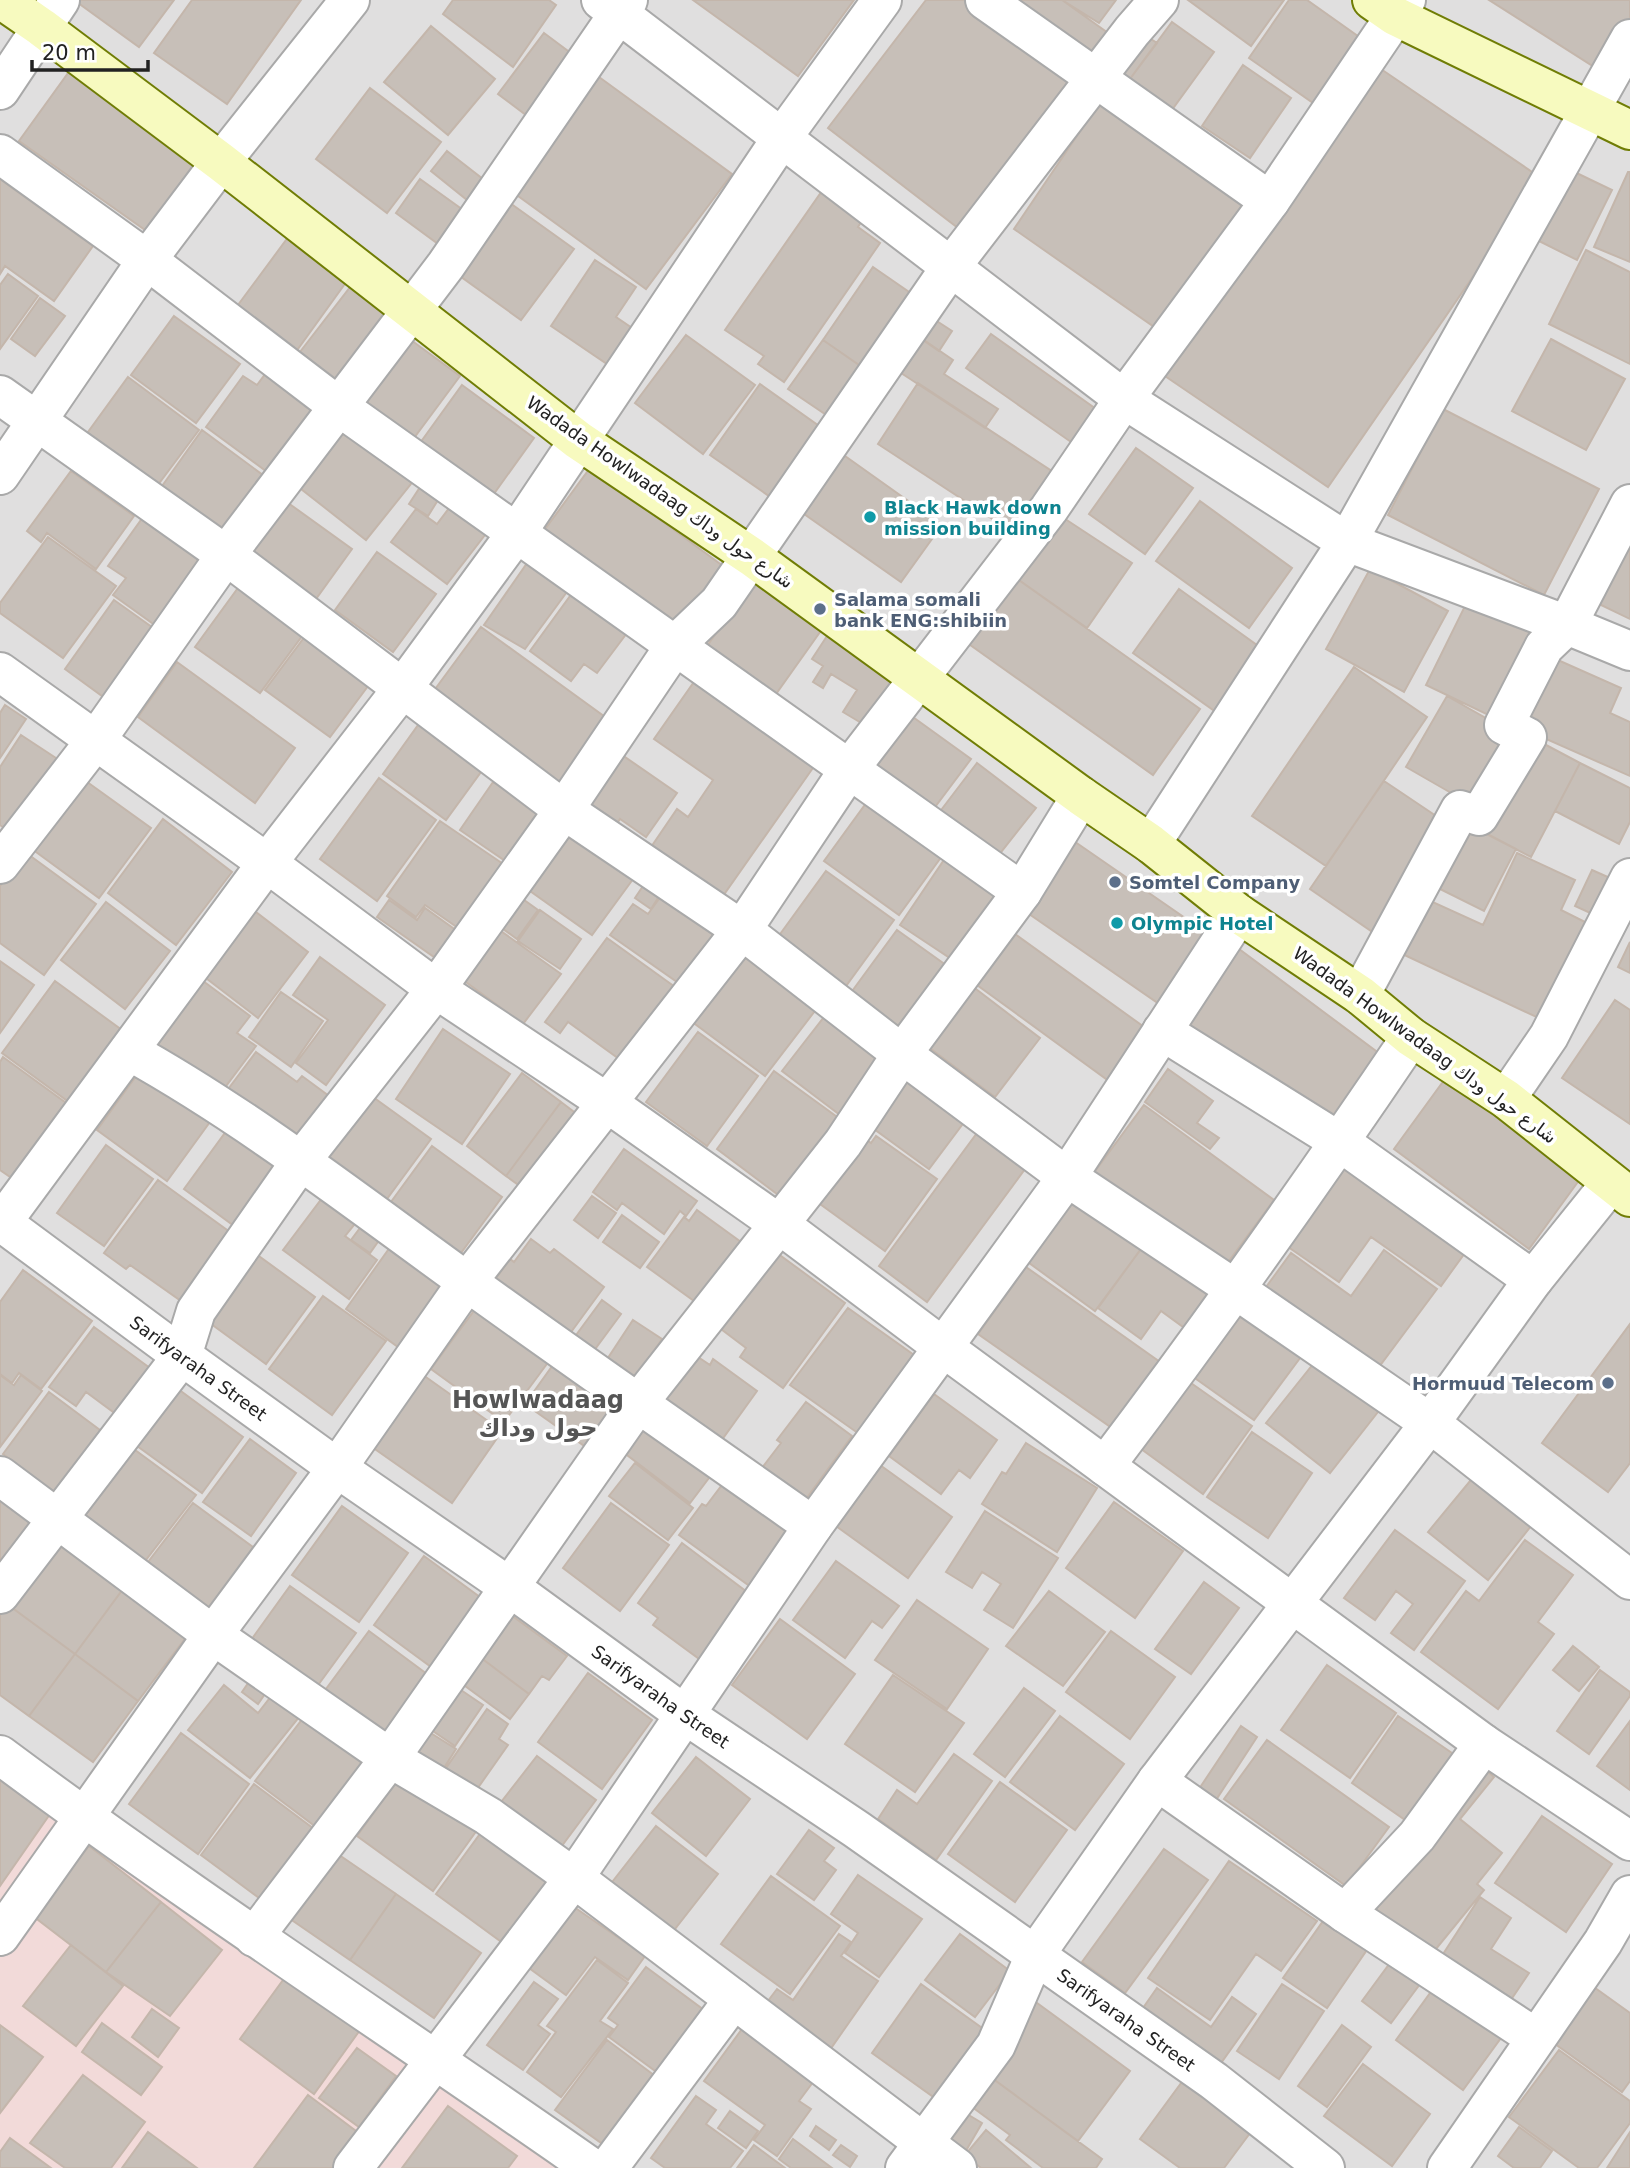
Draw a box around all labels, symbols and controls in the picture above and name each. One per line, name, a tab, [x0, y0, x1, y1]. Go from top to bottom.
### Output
scale bar	[32, 28, 147, 72]
text: 20 m	[42, 41, 96, 65]
street label: Wadada Howlwadaag شارع حول وداك	[522, 391, 797, 593]
place label: Black Hawk down mission building	[884, 497, 1062, 539]
marker: Black Hawk down mission building	[862, 509, 878, 525]
place label: Salama somali bank ENG:shibiin	[834, 589, 1007, 631]
marker: Salama somali bank ENG:shibiin	[812, 601, 828, 617]
place label: Somtel Company	[1129, 872, 1301, 893]
marker: Somtel Company	[1107, 874, 1123, 890]
place label: Olympic Hotel	[1131, 913, 1273, 934]
marker: Olympic Hotel	[1109, 915, 1125, 931]
street label: Wadada Howlwadaag شارع حول وداك	[1289, 942, 1561, 1148]
street label: Sarifyaraha Street	[126, 1311, 271, 1424]
place label: Hormuud Telecom	[1412, 1373, 1594, 1394]
marker: Hormuud Telecom	[1600, 1375, 1616, 1391]
district label: Howlwadaag حول وداك	[452, 1386, 624, 1442]
street label: Sarifyaraha Street	[588, 1640, 734, 1752]
street label: Sarifyaraha Street	[1053, 1964, 1200, 2075]

